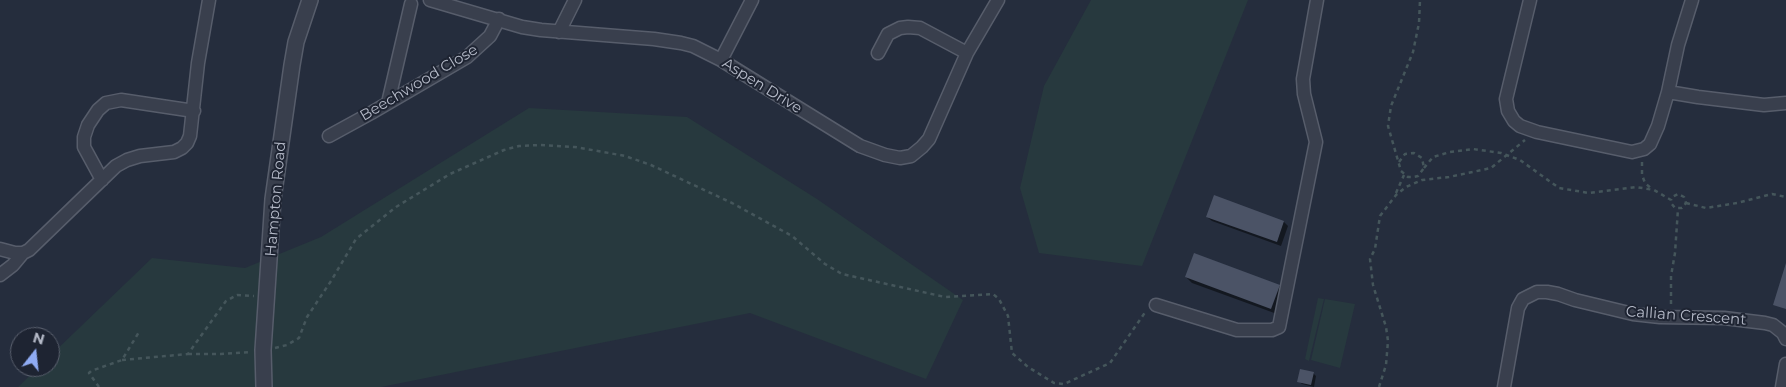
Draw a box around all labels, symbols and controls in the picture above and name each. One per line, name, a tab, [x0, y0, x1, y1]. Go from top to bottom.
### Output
street label: Beechwood Close	[357, 41, 481, 125]
street label: Aspen Drive	[719, 54, 805, 118]
street label: Hampton Road	[262, 141, 290, 257]
street label: Callian Crescent	[1625, 303, 1747, 329]
north arrow	[10, 327, 60, 377]
text: N	[31, 328, 47, 349]

